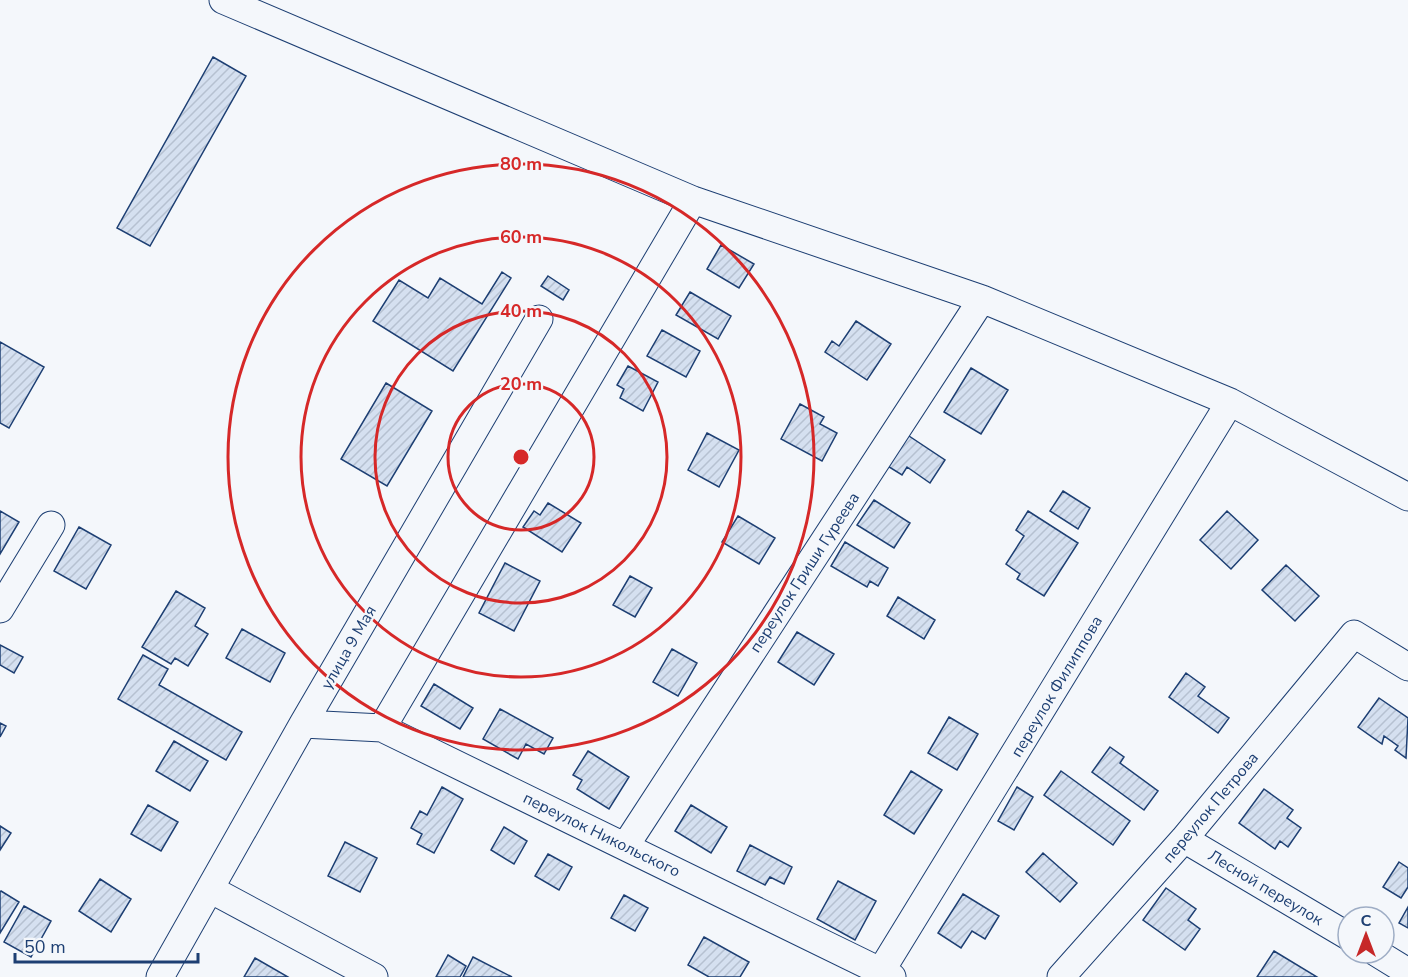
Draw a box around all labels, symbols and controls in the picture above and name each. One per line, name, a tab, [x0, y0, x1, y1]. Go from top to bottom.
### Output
text: 80 m	[500, 152, 542, 176]
text: 60 m	[500, 225, 542, 249]
text: 40 m	[500, 299, 542, 323]
text: 20 m	[500, 372, 542, 396]
centre of rings	[511, 447, 531, 467]
street label: переулок Гриши Гуреева	[745, 488, 865, 657]
street label: улица 9 Мая	[316, 602, 382, 693]
street label: переулок Филиппова	[1006, 612, 1108, 761]
street label: переулок Петрова	[1158, 748, 1264, 868]
street label: переулок Никольского	[519, 787, 684, 883]
street label: Лесной переулок	[1204, 845, 1328, 931]
north arrow	[1336, 905, 1396, 965]
text: С	[1361, 910, 1372, 932]
scale bar	[15, 926, 198, 964]
text: 50 m	[24, 935, 66, 959]

